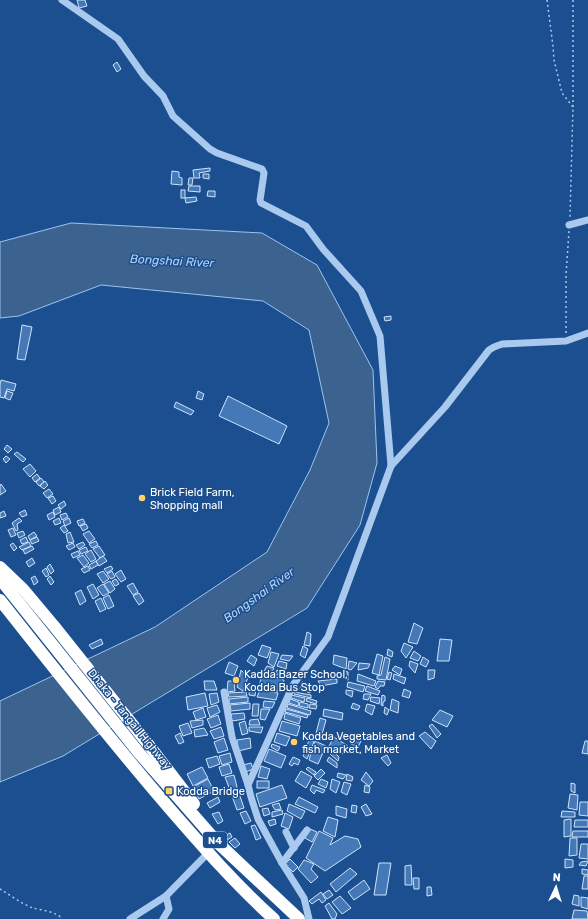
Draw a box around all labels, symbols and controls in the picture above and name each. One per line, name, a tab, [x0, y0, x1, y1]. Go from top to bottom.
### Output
water label: Bongshai River	[130, 252, 215, 270]
place label: Brick Field Farm, Shopping mall	[150, 486, 235, 512]
marker: Brick Field Farm, Shopping mall	[137, 493, 147, 503]
water label: Bongshai River	[221, 564, 297, 625]
street label: Dhaka - Tangail Highway	[85, 666, 174, 772]
place label: Kadda Bazer School, Kodda Bus Stop	[244, 668, 348, 694]
marker: Kadda Bazer School, Kodda Bus Stop	[231, 675, 241, 685]
place label: Kodda Vegetables and fish market, Market	[302, 730, 415, 756]
marker: Kodda Vegetables and fish market, Market	[289, 737, 299, 747]
place label: Kodda Bridge	[177, 785, 245, 798]
marker: Kodda Bridge	[164, 786, 174, 796]
road number: N4	[203, 832, 227, 848]
north arrow	[536, 867, 576, 907]
text: N	[552, 871, 561, 884]

